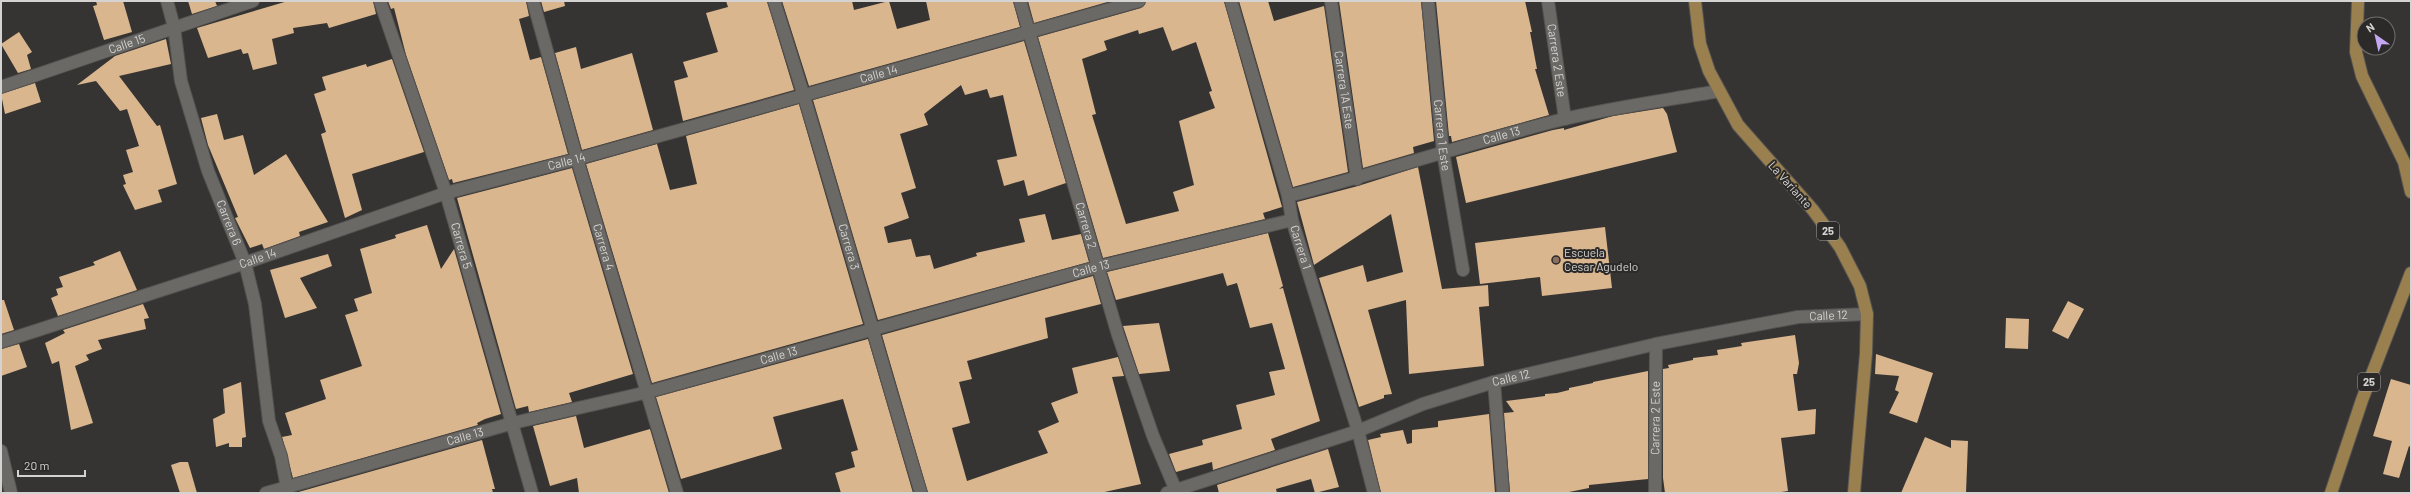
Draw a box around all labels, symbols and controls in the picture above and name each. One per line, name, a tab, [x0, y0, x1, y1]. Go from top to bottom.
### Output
north arrow	[2356, 16, 2396, 56]
text: N	[2363, 20, 2377, 35]
street label: Carrera 2 Este	[1545, 23, 1570, 98]
street label: Calle 15	[106, 30, 147, 56]
street label: Carrera 1A Este	[1332, 50, 1358, 130]
street label: Calle 14	[858, 61, 899, 85]
street label: Carrera 1 Este	[1432, 99, 1454, 172]
street label: Calle 13	[1481, 123, 1522, 146]
street label: Calle 14	[546, 149, 587, 172]
street label: La Variante	[1766, 158, 1816, 211]
street label: Carrera 6	[214, 198, 245, 247]
street label: Carrera 2	[1073, 200, 1100, 250]
street label: Carrera 5	[449, 221, 475, 270]
street label: Carrera 4	[591, 222, 618, 272]
street label: Carrera 3	[836, 222, 863, 271]
road number: 25	[1817, 222, 1839, 240]
street label: Carrera 1	[1288, 223, 1315, 271]
street label: Calle 14	[237, 245, 278, 270]
place label: Escuela Cesar Agudelo	[1564, 245, 1638, 273]
marker: Escuela Cesar Agudelo	[1551, 255, 1561, 265]
street label: Calle 13	[1070, 256, 1111, 280]
street label: Calle 12	[1809, 307, 1848, 323]
street label: Calle 13	[758, 343, 799, 366]
street label: Calle 12	[1491, 366, 1531, 388]
road number: 25	[2358, 373, 2380, 391]
street label: Carrera 2 Este	[1647, 381, 1662, 455]
street label: Calle 13	[445, 424, 485, 448]
scale bar	[18, 452, 85, 478]
text: 20 m	[24, 458, 50, 472]

